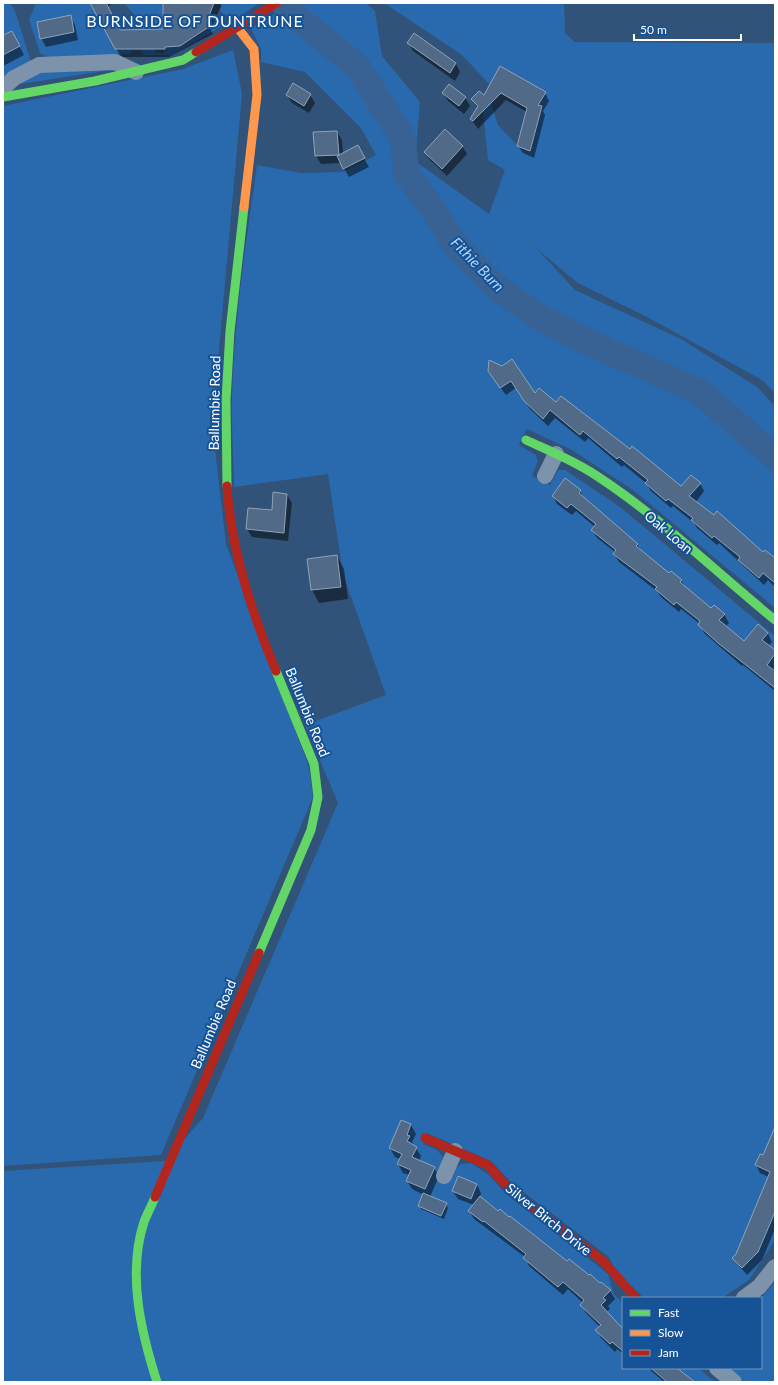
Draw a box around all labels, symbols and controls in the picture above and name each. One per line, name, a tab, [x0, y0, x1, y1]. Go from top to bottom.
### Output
district label: BURNSIDE OF DUNTRUNE	[86, 11, 304, 30]
scale bar	[634, 16, 741, 42]
text: 50 m	[640, 22, 667, 37]
water label: Fithie Burn	[448, 233, 508, 295]
street label: Ballumbie Road	[205, 355, 223, 451]
street label: Oak Loan	[641, 507, 697, 557]
street label: Ballumbie Road	[282, 665, 334, 759]
street label: Ballumbie Road	[187, 977, 239, 1071]
street label: Silver Birch Drive	[503, 1179, 595, 1259]
legend	[622, 1297, 762, 1369]
text: Fast	[658, 1305, 680, 1320]
text: Slow	[658, 1325, 684, 1340]
text: Jam	[658, 1345, 679, 1360]

